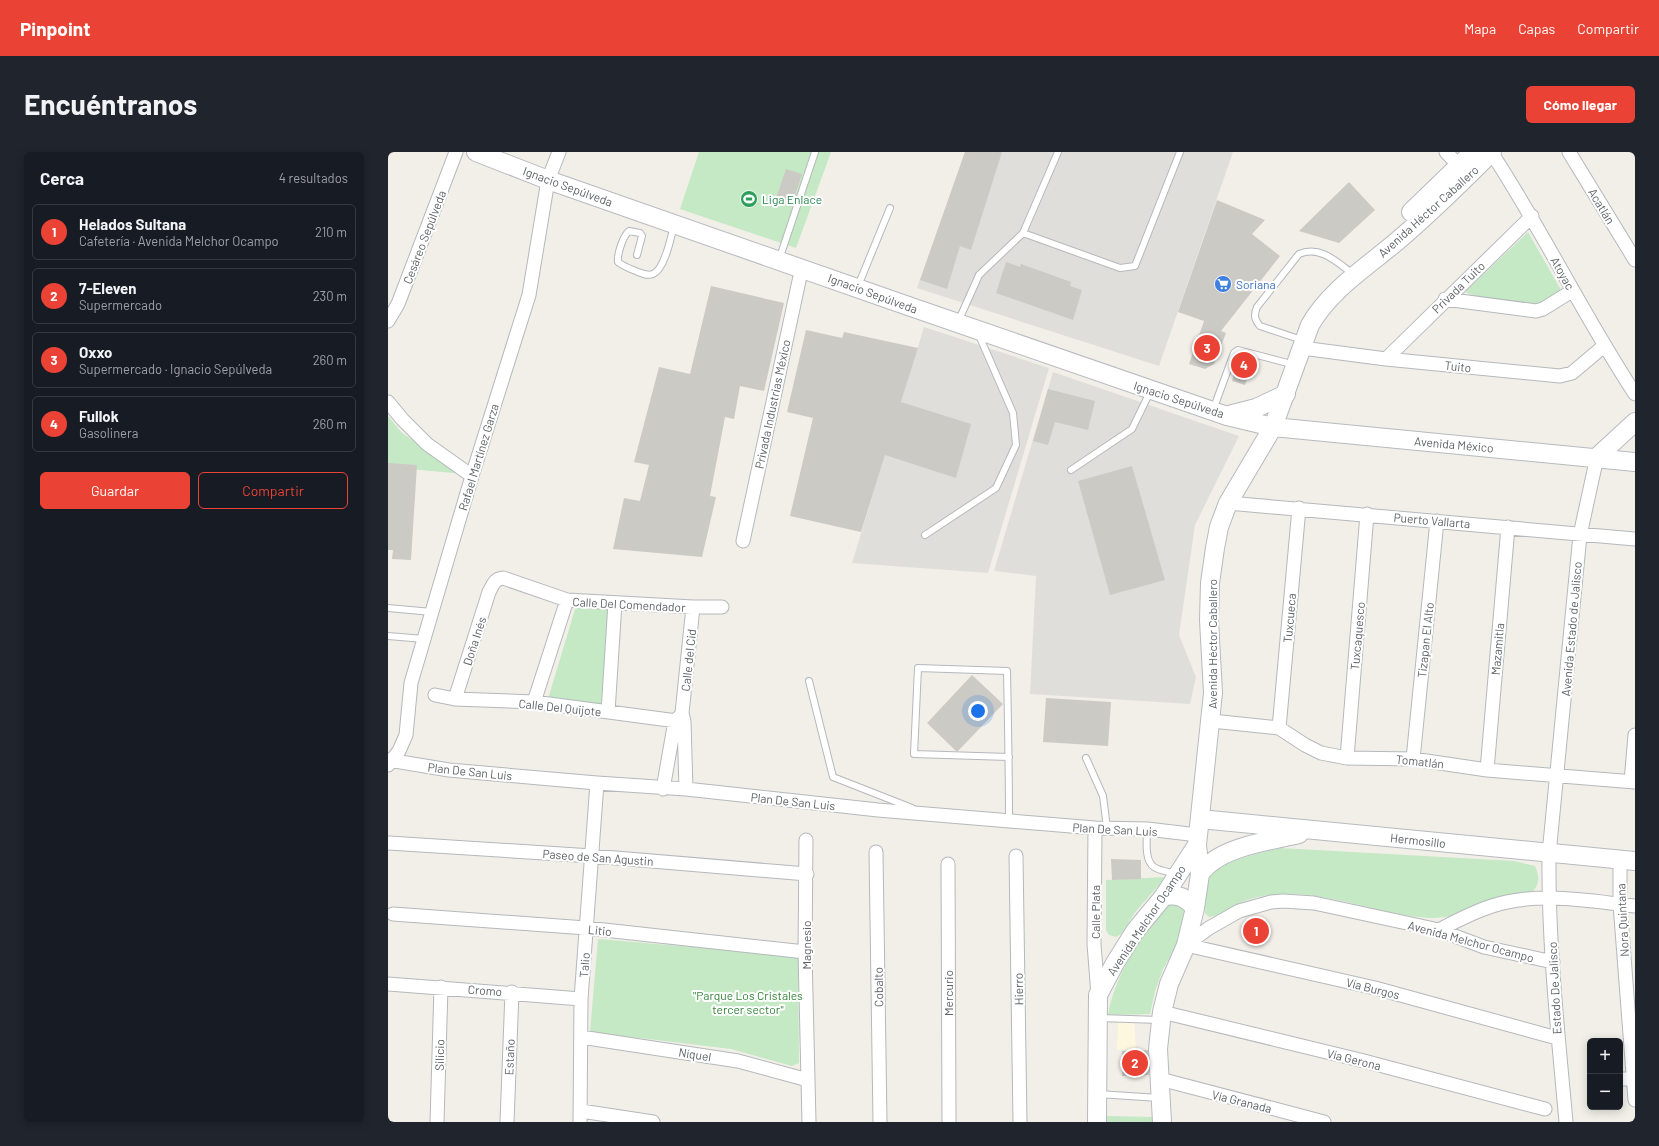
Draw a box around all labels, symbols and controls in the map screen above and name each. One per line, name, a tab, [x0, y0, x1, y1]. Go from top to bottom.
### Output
text: Pinpoint	[20, 17, 90, 40]
text: Mapa	[1464, 20, 1496, 37]
text: Capas	[1518, 20, 1555, 37]
text: Compartir	[1577, 20, 1639, 37]
button: Cómo llegar	[1526, 86, 1635, 123]
text: Encuéntranos	[24, 87, 197, 121]
street label: Avenida Héctor Caballero	[1375, 162, 1481, 260]
street label: Ignacio Sepúlveda	[521, 163, 615, 209]
text: Cerca	[40, 168, 84, 188]
text: 4 resultados	[279, 170, 348, 186]
street label: Acatlán	[1586, 186, 1618, 226]
street label: Cesáreo Sepúlveda	[400, 188, 448, 286]
sports icon: Liga Enlace	[739, 189, 759, 209]
place label: Liga Enlace	[762, 192, 822, 206]
text: Helados Sultana	[79, 215, 186, 233]
text: 1	[52, 224, 56, 240]
text: 210 m	[315, 224, 347, 240]
text: Cafetería · Avenida Melchor Ocampo	[79, 233, 279, 249]
street label: Atoyac	[1548, 254, 1578, 292]
street label: Privada Tuito	[1429, 258, 1487, 316]
street label: Ignacio Sepúlveda	[826, 270, 920, 316]
supermarket icon: Soriana	[1213, 274, 1233, 294]
place label: Soriana	[1236, 277, 1276, 291]
text: 7-Eleven	[79, 279, 136, 297]
text: 2	[50, 288, 58, 304]
text: 230 m	[313, 288, 347, 304]
text: Supermercado	[79, 297, 162, 313]
pin: 3	[1194, 333, 1220, 363]
street label: Privada Industrias México	[751, 338, 793, 470]
text: Oxxo	[79, 343, 112, 361]
pin: 4	[1231, 350, 1257, 380]
text: 3	[50, 352, 58, 368]
text: 260 m	[313, 352, 347, 368]
street label: Tuito	[1444, 358, 1472, 374]
text: Supermercado · Ignacio Sepúlveda	[79, 361, 272, 377]
street label: Ignacio Sepúlveda	[1132, 378, 1226, 420]
street label: Rafael Martínez Garza	[455, 402, 501, 512]
text: Fullok	[79, 407, 119, 425]
text: 4	[50, 416, 58, 432]
text: 260 m	[313, 416, 347, 432]
text: Gasolinera	[79, 425, 138, 441]
street label: Avenida México	[1414, 434, 1494, 454]
button: Guardar	[40, 472, 190, 509]
button: Compartir	[198, 472, 348, 509]
street label: Puerto Vallarta	[1393, 510, 1471, 530]
street label: Avenida Estado de Jalisco	[1558, 561, 1584, 697]
street label: Avenida Héctor Caballero	[1205, 579, 1219, 709]
street label: Tuxcueca	[1280, 593, 1298, 643]
street label: Calle Del Comendador	[572, 594, 687, 614]
street label: Tuxcaquesco	[1347, 601, 1367, 671]
street label: Tizapan El Alto	[1414, 601, 1436, 679]
street label: Doña Inés	[460, 615, 489, 667]
street label: Mazamitla	[1488, 622, 1506, 676]
street label: Calle del Cid	[678, 628, 698, 692]
street label: Calle Del Quijote	[518, 696, 602, 718]
your location	[968, 701, 988, 721]
street label: Tomatlán	[1395, 752, 1445, 770]
street label: Plan De San Luis	[427, 760, 513, 782]
street label: Plan De San Luis	[750, 790, 836, 812]
street label: Plan De San Luis	[1072, 820, 1158, 838]
street label: Hermosillo	[1389, 830, 1447, 850]
street label: Paseo de San Agustin	[542, 846, 654, 868]
street label: Avenida Melchor Ocampo	[1104, 862, 1188, 978]
street label: Nora Quintana	[1613, 883, 1631, 957]
street label: Calle Plata	[1088, 885, 1102, 939]
pin: 1	[1243, 916, 1269, 946]
street label: Avenida Melchor Ocampo	[1406, 917, 1536, 965]
street label: Magnesio	[799, 920, 813, 970]
street label: Litio	[587, 922, 613, 938]
street label: Estado De Jalisco	[1545, 941, 1563, 1035]
street label: Talio	[576, 952, 592, 978]
street label: Cobalto	[871, 967, 885, 1007]
street label: Mercurio	[941, 970, 955, 1016]
street label: Hierro	[1011, 973, 1025, 1005]
street label: Vía Burgos	[1345, 975, 1402, 1001]
street label: Cromo	[467, 982, 503, 998]
park label: "Parque Los Cristales tercer sector"	[693, 988, 803, 1016]
map controls	[1587, 1038, 1623, 1110]
button: +	[1587, 1038, 1623, 1074]
street label: Silicio	[432, 1039, 446, 1071]
street label: Estaño	[501, 1039, 517, 1075]
street label: Níquel	[678, 1045, 712, 1063]
street label: Vía Gerona	[1325, 1046, 1383, 1072]
pin: 2	[1122, 1048, 1148, 1078]
button: −	[1587, 1074, 1623, 1110]
street label: Vía Granada	[1211, 1087, 1273, 1115]

